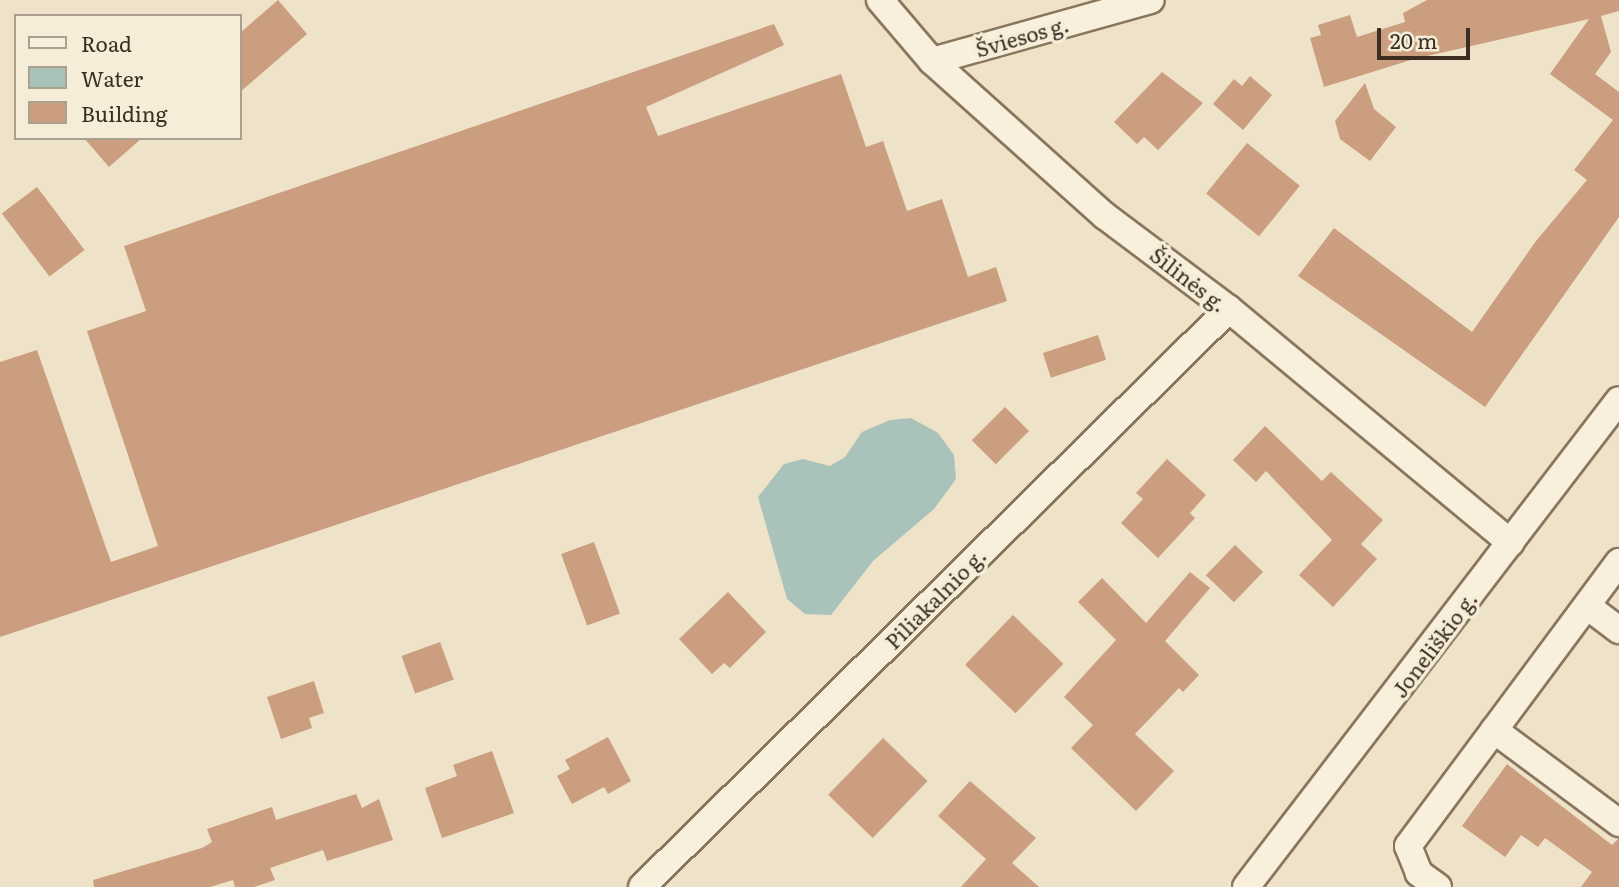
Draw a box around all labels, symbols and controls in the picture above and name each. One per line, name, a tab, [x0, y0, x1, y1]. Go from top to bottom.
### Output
street label: Šviesos g.	[972, 11, 1072, 61]
legend	[14, 14, 242, 140]
scale bar	[1381, 14, 1474, 58]
text: 20 m	[1390, 24, 1437, 55]
text: Road	[81, 27, 132, 58]
text: Water	[81, 62, 143, 93]
text: Building	[81, 97, 167, 128]
street label: Šilinės g.	[1146, 241, 1232, 317]
street label: Piliakalnio g.	[879, 542, 991, 654]
street label: Joneliškio g.	[1386, 586, 1482, 702]

